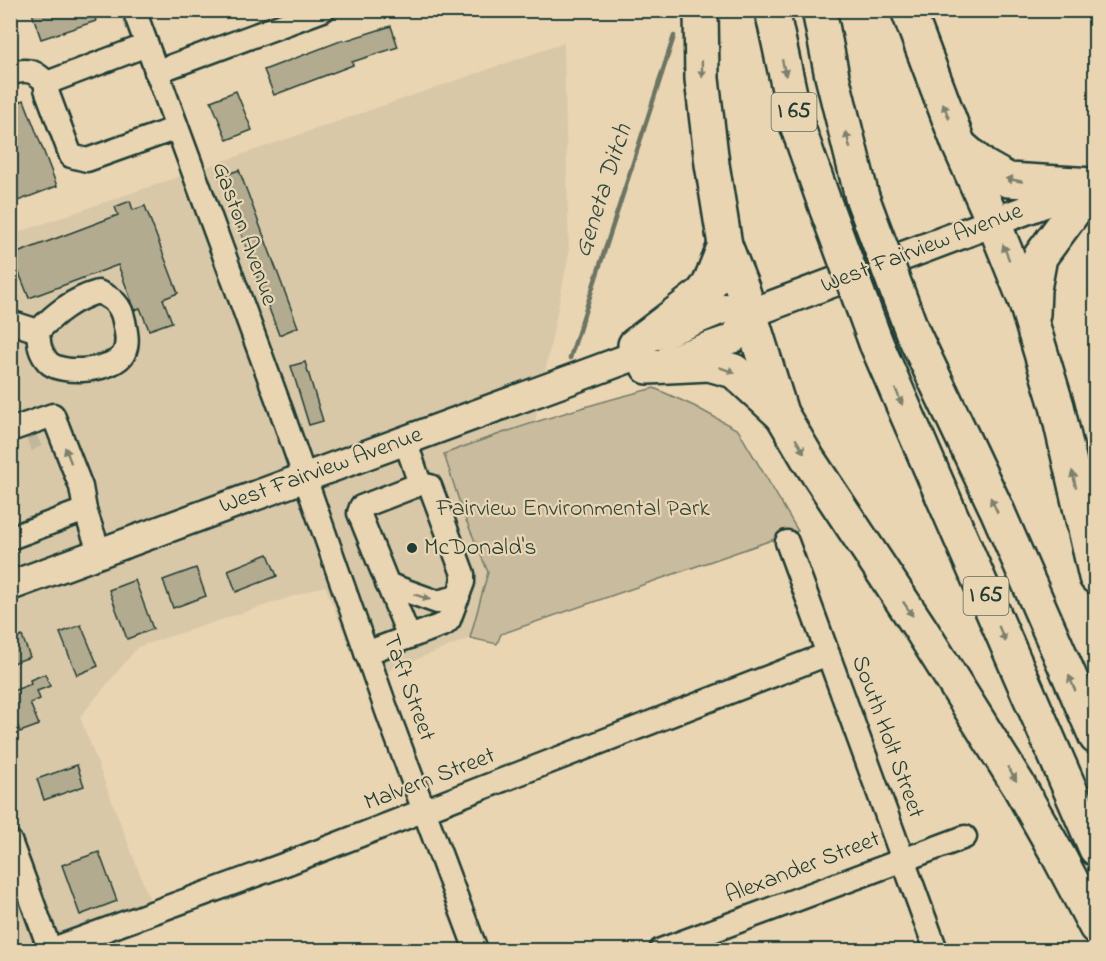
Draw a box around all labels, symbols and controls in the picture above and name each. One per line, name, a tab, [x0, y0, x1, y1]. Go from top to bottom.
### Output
one-way arrow	[698, 59, 707, 78]
one-way arrow	[779, 59, 789, 77]
road number: I 65	[772, 93, 816, 131]
one-way arrow	[941, 102, 950, 120]
water label: Geneta Ditch	[565, 119, 644, 263]
one-way arrow	[843, 131, 853, 149]
street label: Gaston Avenue	[202, 157, 286, 311]
one-way arrow	[1004, 175, 1023, 184]
street label: West Fairview Avenue	[816, 194, 1028, 304]
one-way arrow	[1000, 243, 1010, 261]
one-way arrow	[718, 365, 736, 375]
one-way arrow	[895, 389, 904, 406]
street label: West Fairview Avenue	[215, 418, 428, 524]
one-way arrow	[795, 438, 806, 454]
one-way arrow	[63, 445, 73, 463]
one-way arrow	[1068, 469, 1078, 488]
park label: Fairview Environmental Park	[435, 492, 710, 527]
one-way arrow	[990, 496, 999, 513]
place label: McDonald's	[424, 531, 536, 566]
marker: McDonald's	[405, 541, 419, 555]
road number: I 65	[964, 577, 1008, 615]
one-way arrow	[413, 593, 431, 602]
one-way arrow	[902, 601, 913, 617]
one-way arrow	[997, 625, 1007, 643]
street label: Taft Street	[372, 630, 444, 746]
street label: South Holt Street	[841, 651, 933, 823]
one-way arrow	[1067, 674, 1077, 692]
street label: Malvern Street	[359, 739, 501, 821]
one-way arrow	[1006, 766, 1017, 782]
street label: Alexander Street	[721, 822, 885, 914]

